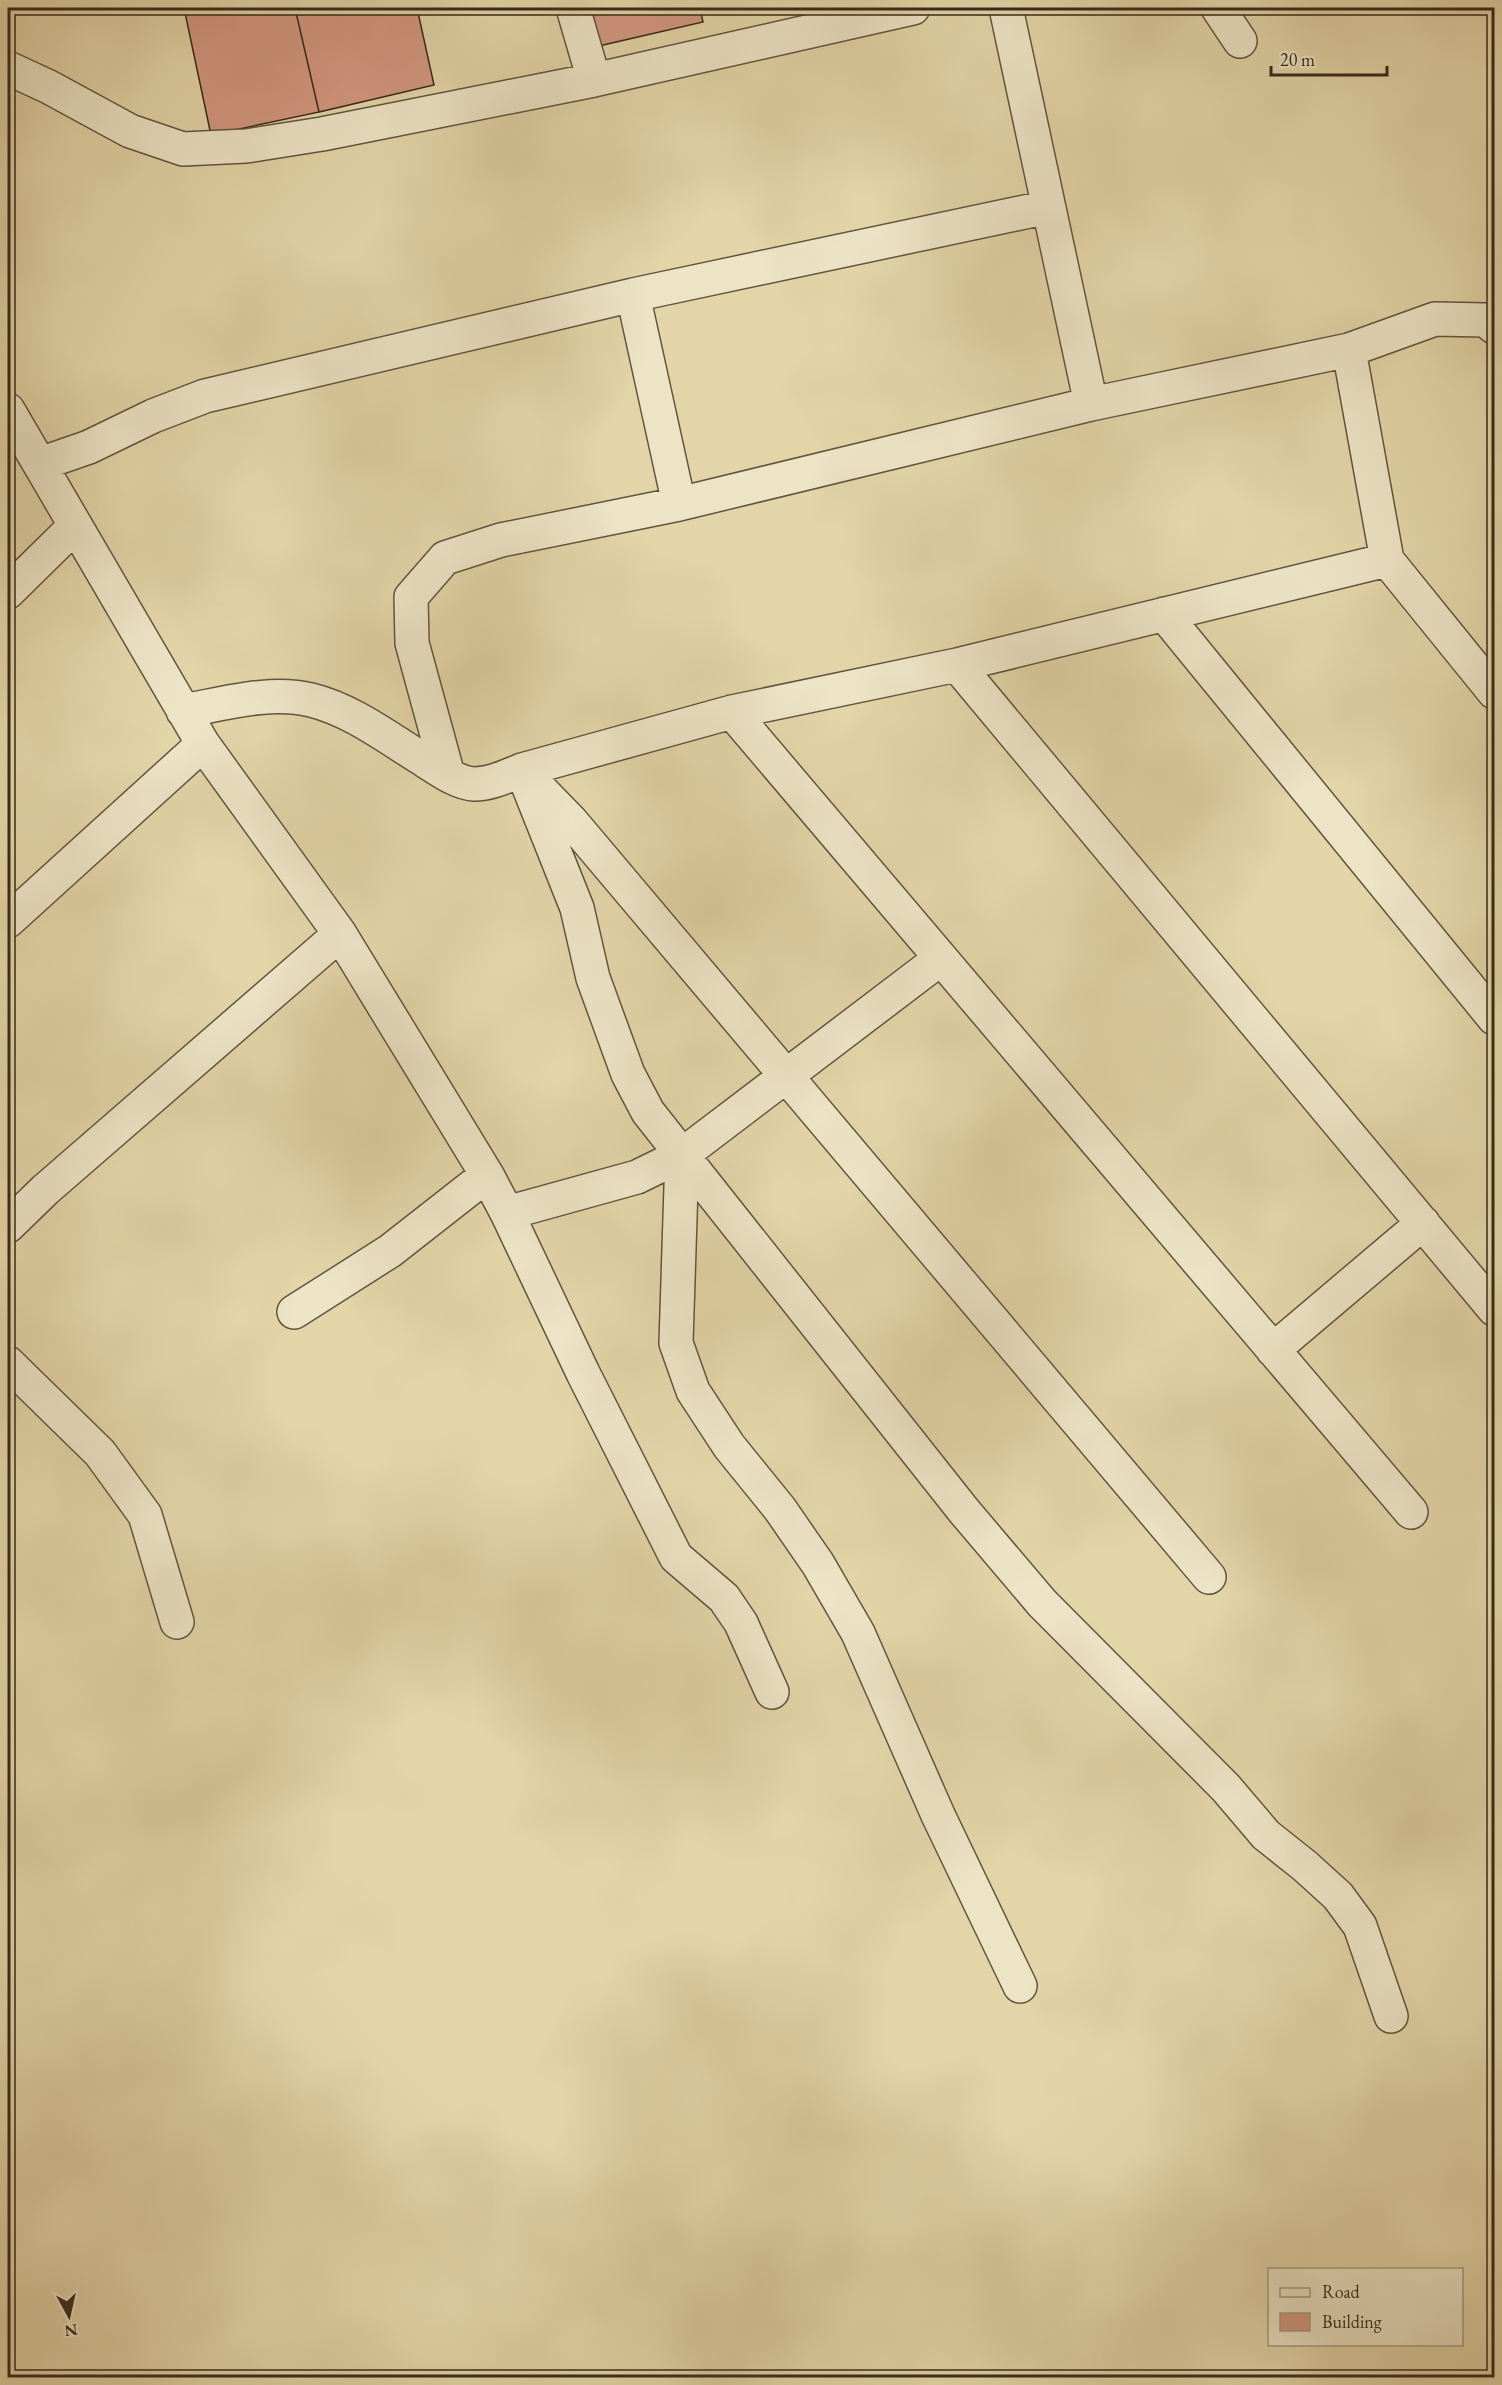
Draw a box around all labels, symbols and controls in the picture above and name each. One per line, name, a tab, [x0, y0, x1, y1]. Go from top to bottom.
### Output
scale bar	[1271, 39, 1386, 77]
text: 20 m	[1280, 48, 1315, 71]
legend	[1268, 2268, 1463, 2346]
text: Road	[1322, 2280, 1361, 2303]
north arrow	[39, 2286, 99, 2346]
text: Building	[1322, 2310, 1382, 2333]
text: N	[63, 2319, 79, 2342]

